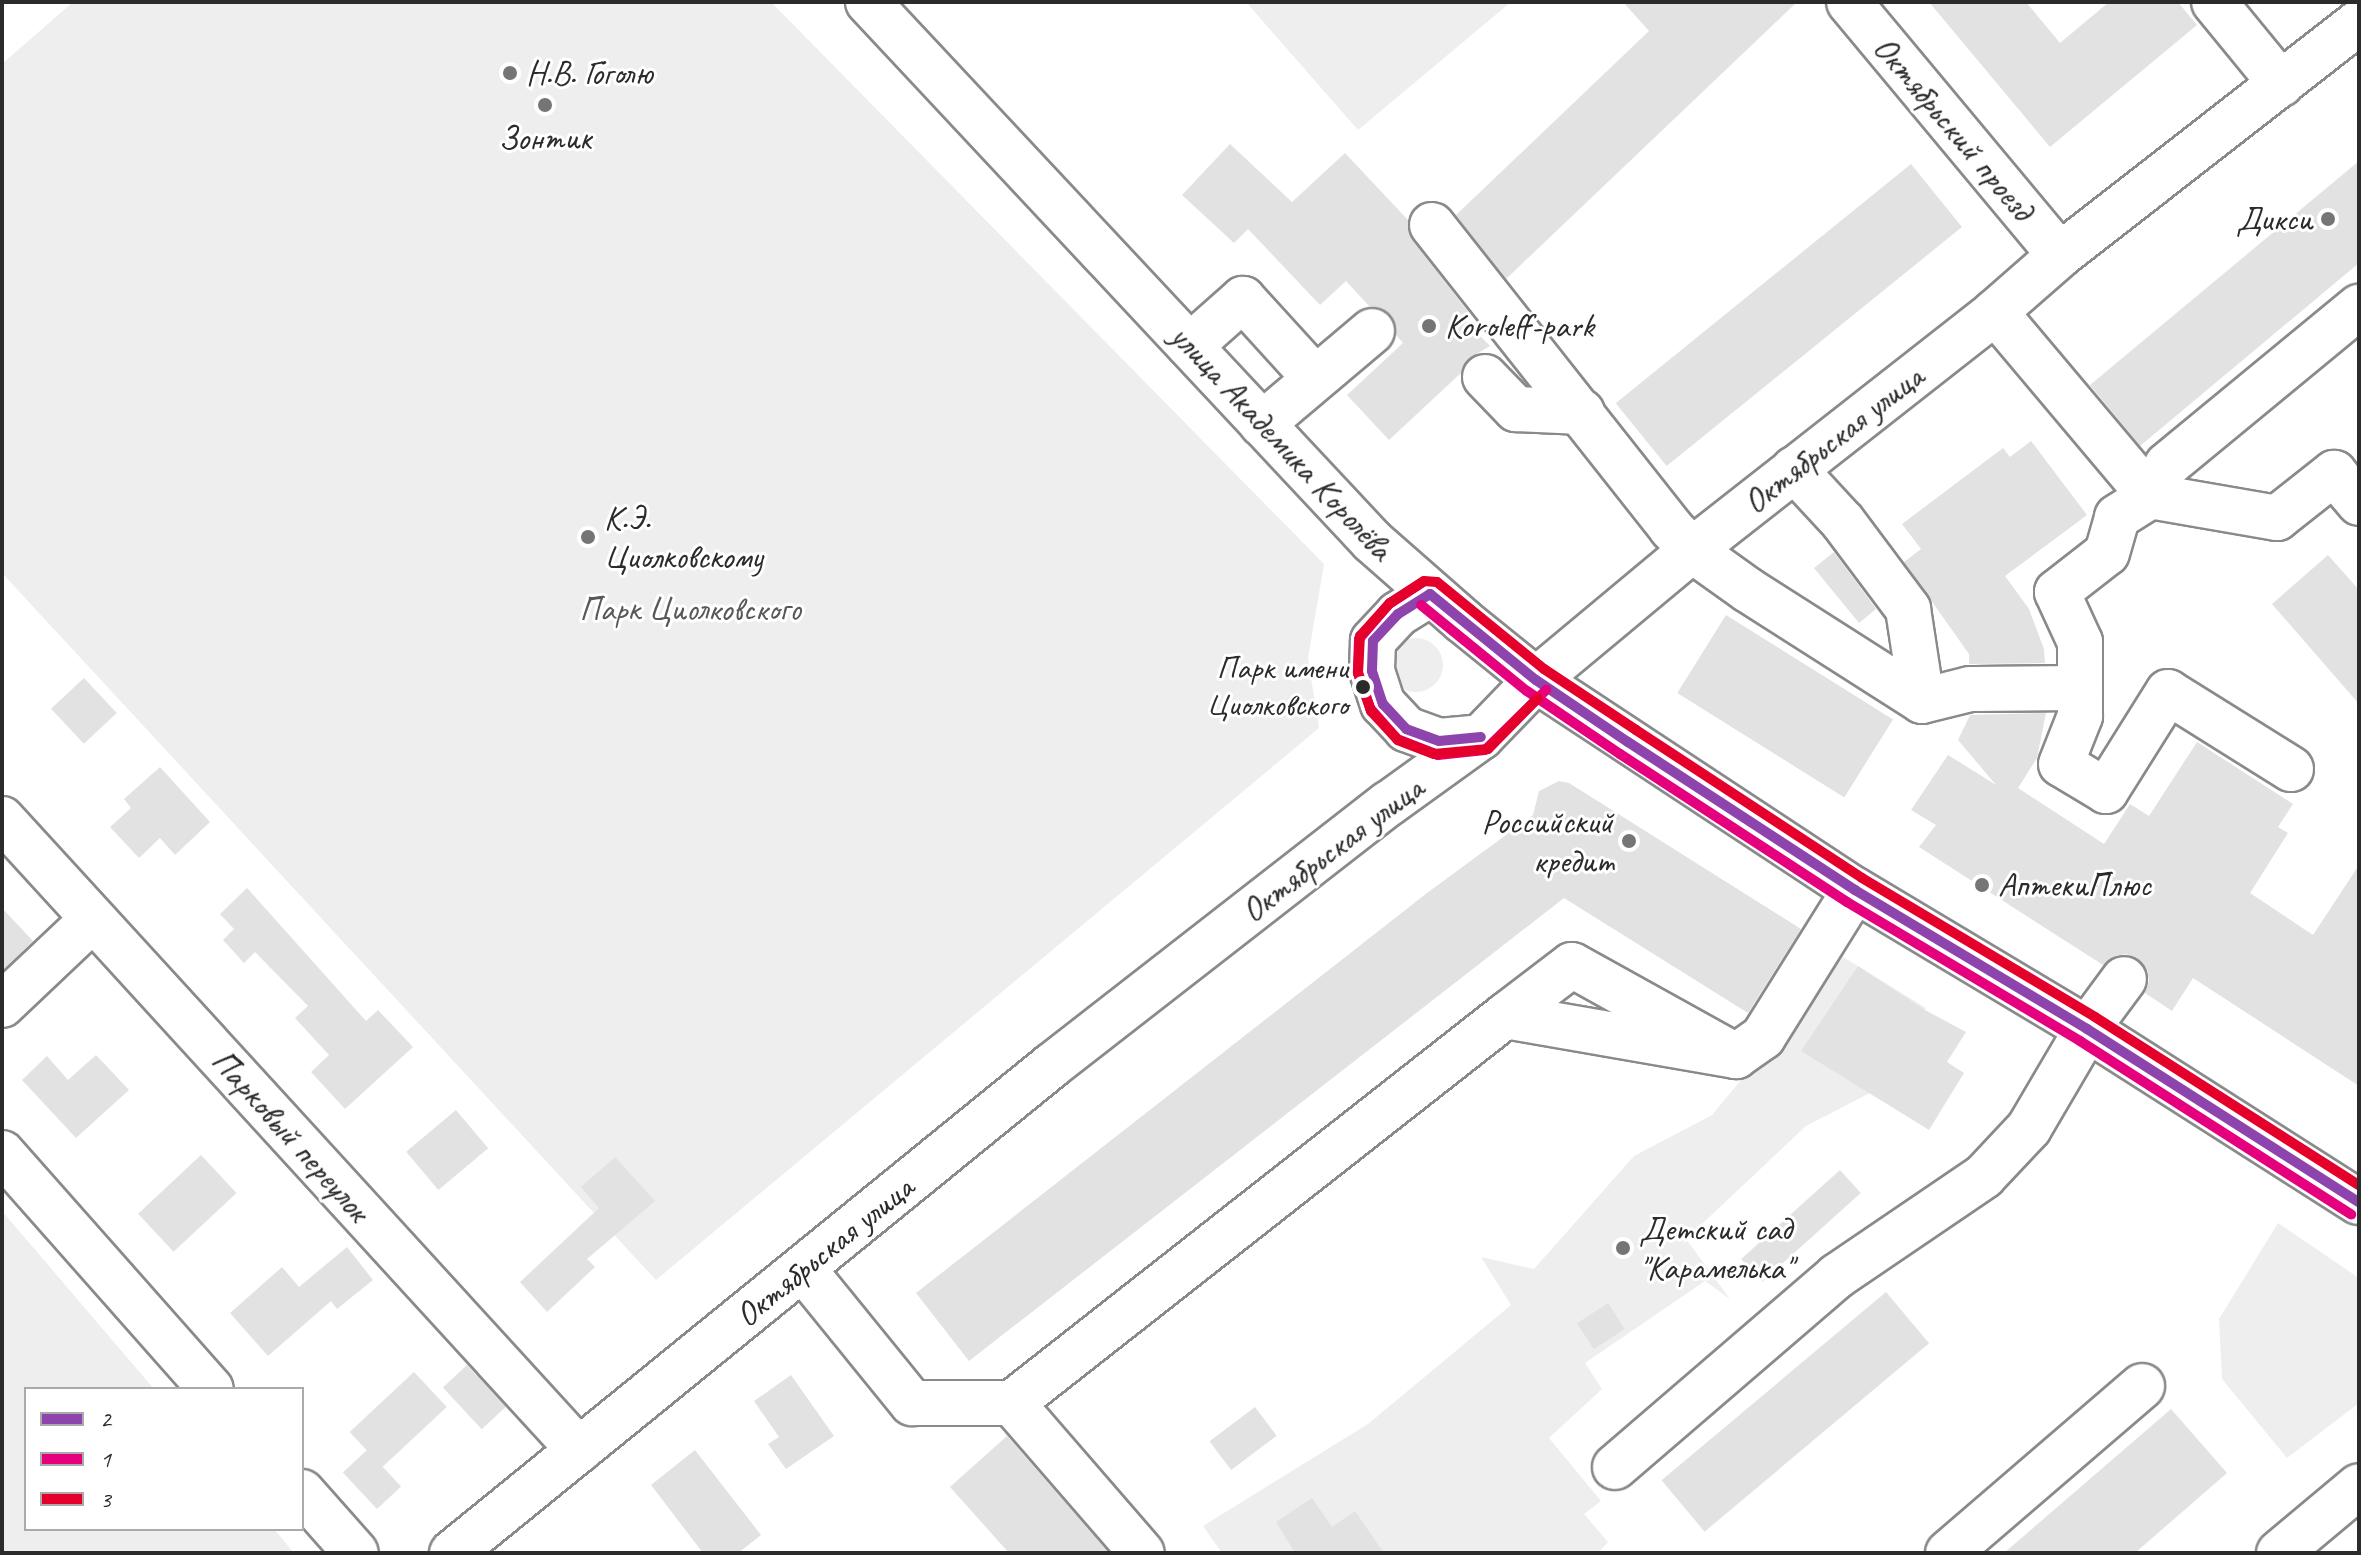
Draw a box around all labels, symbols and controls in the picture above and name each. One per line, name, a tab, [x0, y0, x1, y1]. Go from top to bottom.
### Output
street label: Октябрьский проезд	[1865, 28, 2043, 228]
place label: Н.В. Гоголю	[526, 53, 653, 93]
marker: Н.В. Гоголю	[501, 64, 519, 82]
marker: Зонтик	[536, 96, 554, 114]
place label: Зонтик	[499, 118, 591, 158]
place label: Дикси	[2236, 199, 2312, 239]
marker: Дикси	[2319, 210, 2337, 228]
place label: Koroleff-park	[1445, 306, 1594, 346]
street label: улица Академика Королёва	[1164, 317, 1400, 567]
marker: Koroleff-park	[1420, 317, 1438, 335]
street label: Октябрьская улица	[1734, 356, 1932, 522]
place label: К.Э. Циолковскому	[604, 497, 763, 576]
marker: К.Э. Циолковскому	[579, 528, 597, 546]
park label: Парк Циолковского	[580, 589, 800, 629]
place label: Парк имени Циолковского	[1207, 650, 1348, 725]
marker: Парк имени Циолковского	[1355, 679, 1371, 695]
street label: Октябрьская улица	[1232, 767, 1432, 931]
place label: Российский кредит	[1481, 801, 1613, 880]
marker: Российский кредит	[1620, 832, 1638, 850]
place label: АптекиПлюс	[1998, 865, 2151, 905]
marker: АптекиПлюс	[1973, 876, 1991, 894]
street label: Парковый переулок	[203, 1040, 379, 1230]
street label: Октябрьская улица	[726, 1166, 922, 1336]
place label: Детский сад "Карамелька"	[1639, 1208, 1792, 1288]
marker: Детский сад "Карамелька"	[1614, 1239, 1632, 1257]
legend	[24, 1387, 304, 1531]
text: 2	[100, 1404, 111, 1434]
text: 1	[100, 1444, 111, 1474]
text: 3	[100, 1484, 111, 1514]

